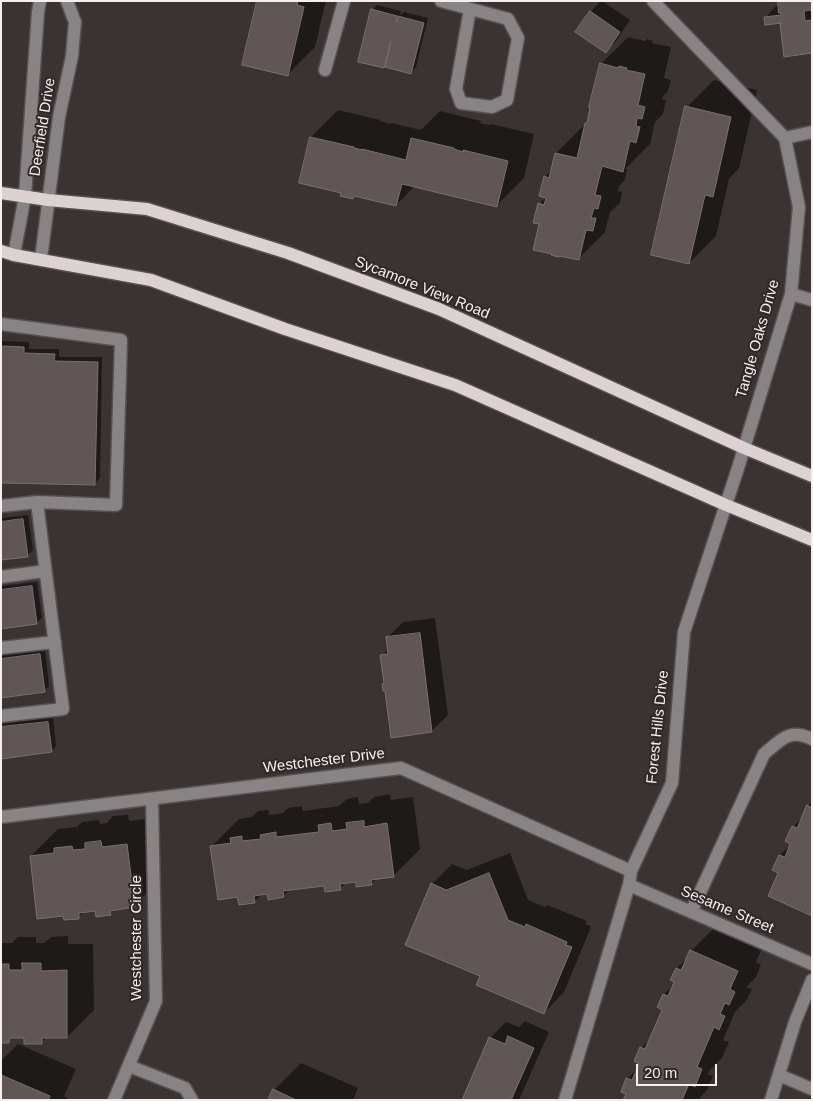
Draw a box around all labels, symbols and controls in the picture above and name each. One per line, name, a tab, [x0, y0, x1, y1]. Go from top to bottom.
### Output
street label: Deerfield Drive	[26, 77, 60, 177]
street label: Sycamore View Road	[352, 253, 492, 323]
street label: Tangle Oaks Drive	[732, 278, 784, 400]
street label: Forest Hills Drive	[643, 669, 673, 785]
street label: Westchester Drive	[262, 745, 386, 777]
street label: Westchester Circle	[128, 875, 146, 1001]
street label: Sesame Street	[678, 882, 776, 938]
scale bar	[638, 1054, 719, 1086]
text: 20 m	[644, 1064, 677, 1081]

